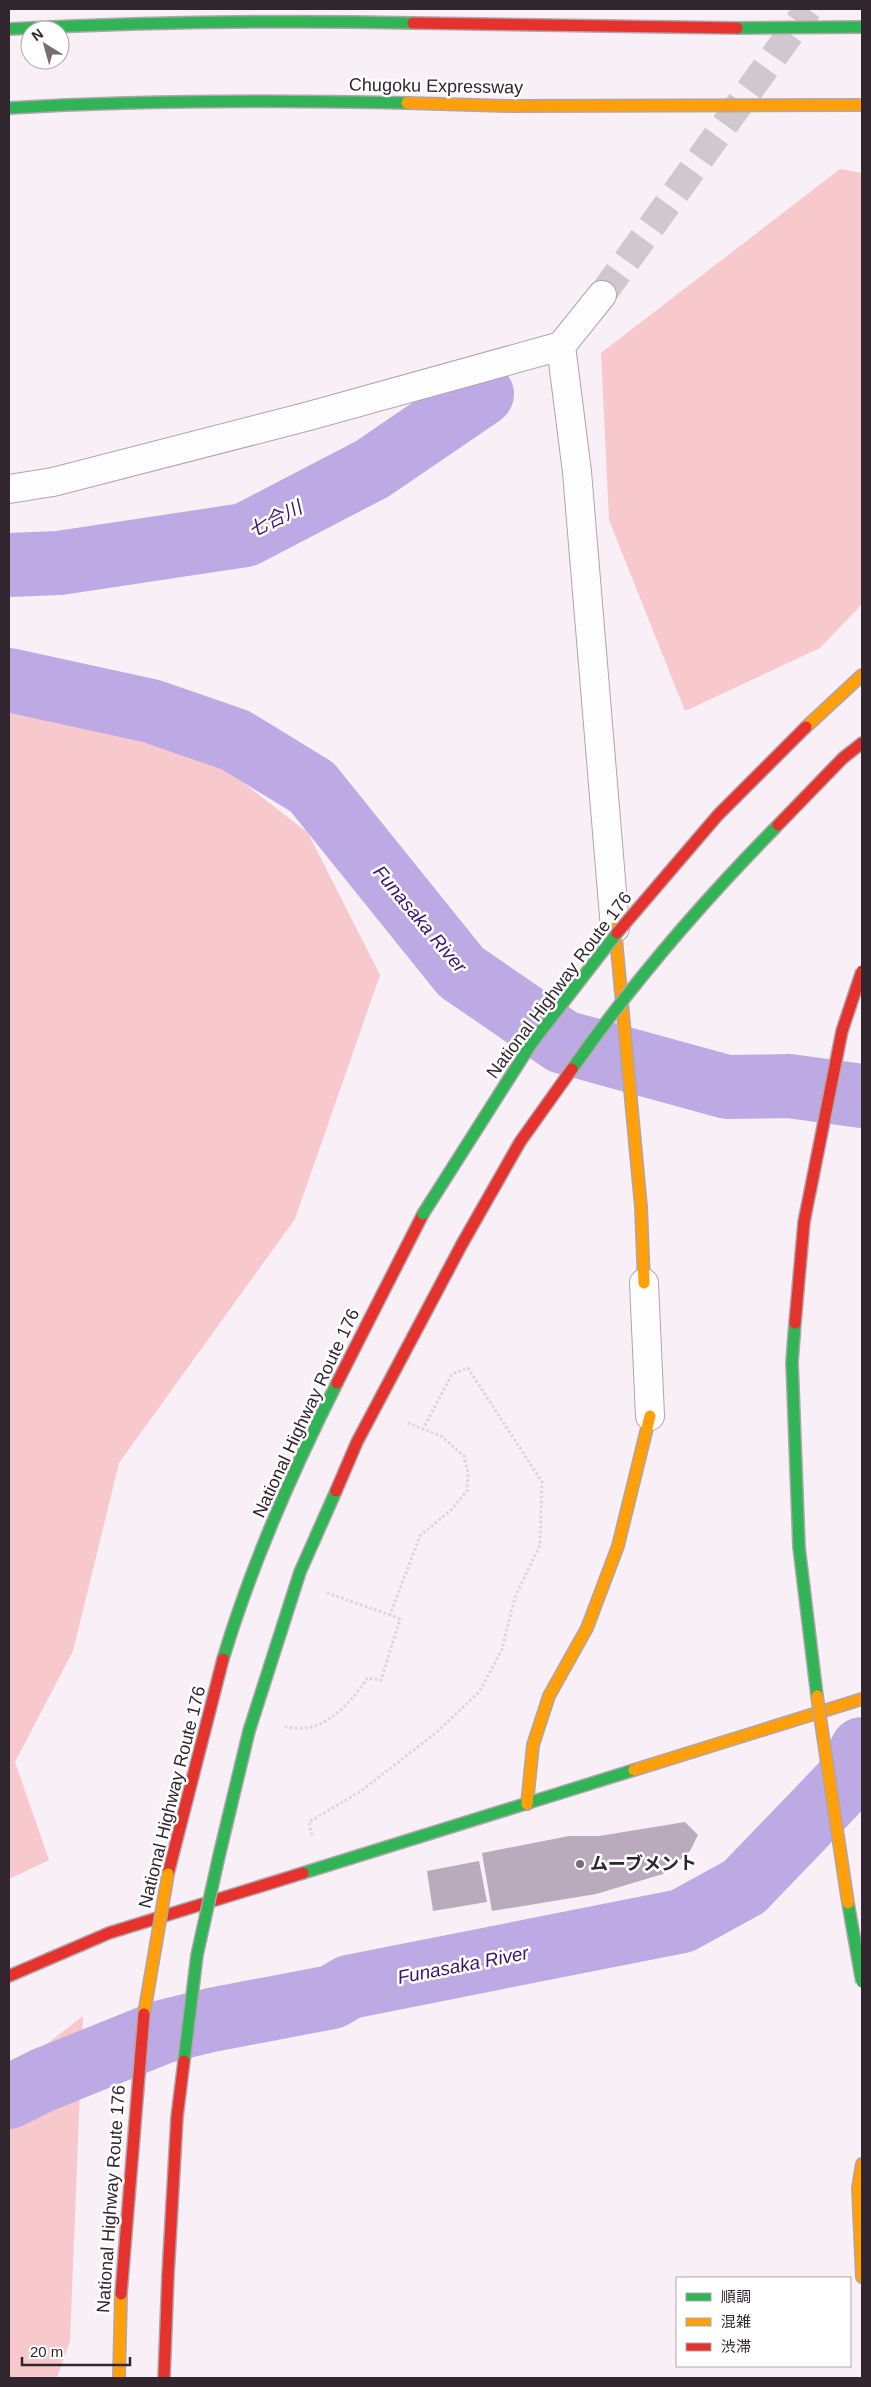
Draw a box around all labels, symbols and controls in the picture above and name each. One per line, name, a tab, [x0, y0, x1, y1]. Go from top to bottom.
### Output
north arrow	[20, 20, 70, 70]
text: N	[28, 25, 46, 44]
street label: Chugoku Expressway	[349, 74, 523, 98]
water label: 七合川	[245, 496, 307, 541]
water label: Funasaka River	[369, 861, 471, 977]
street label: National Highway Route 176	[482, 888, 636, 1082]
street label: National Highway Route 176	[249, 1305, 363, 1521]
street label: National Highway Route 176	[135, 1684, 209, 1910]
place label: ムーブメント	[590, 1854, 697, 1874]
marker: ムーブメント	[574, 1858, 586, 1870]
water label: Funasaka River	[396, 1942, 531, 1988]
street label: National Highway Route 176	[93, 2085, 129, 2313]
legend	[676, 2277, 851, 2367]
text: 順調	[721, 2288, 751, 2305]
text: 混雑	[721, 2313, 751, 2330]
scale bar	[22, 2334, 130, 2366]
text: 渋滞	[721, 2338, 751, 2355]
text: 20 m	[30, 2343, 63, 2360]

